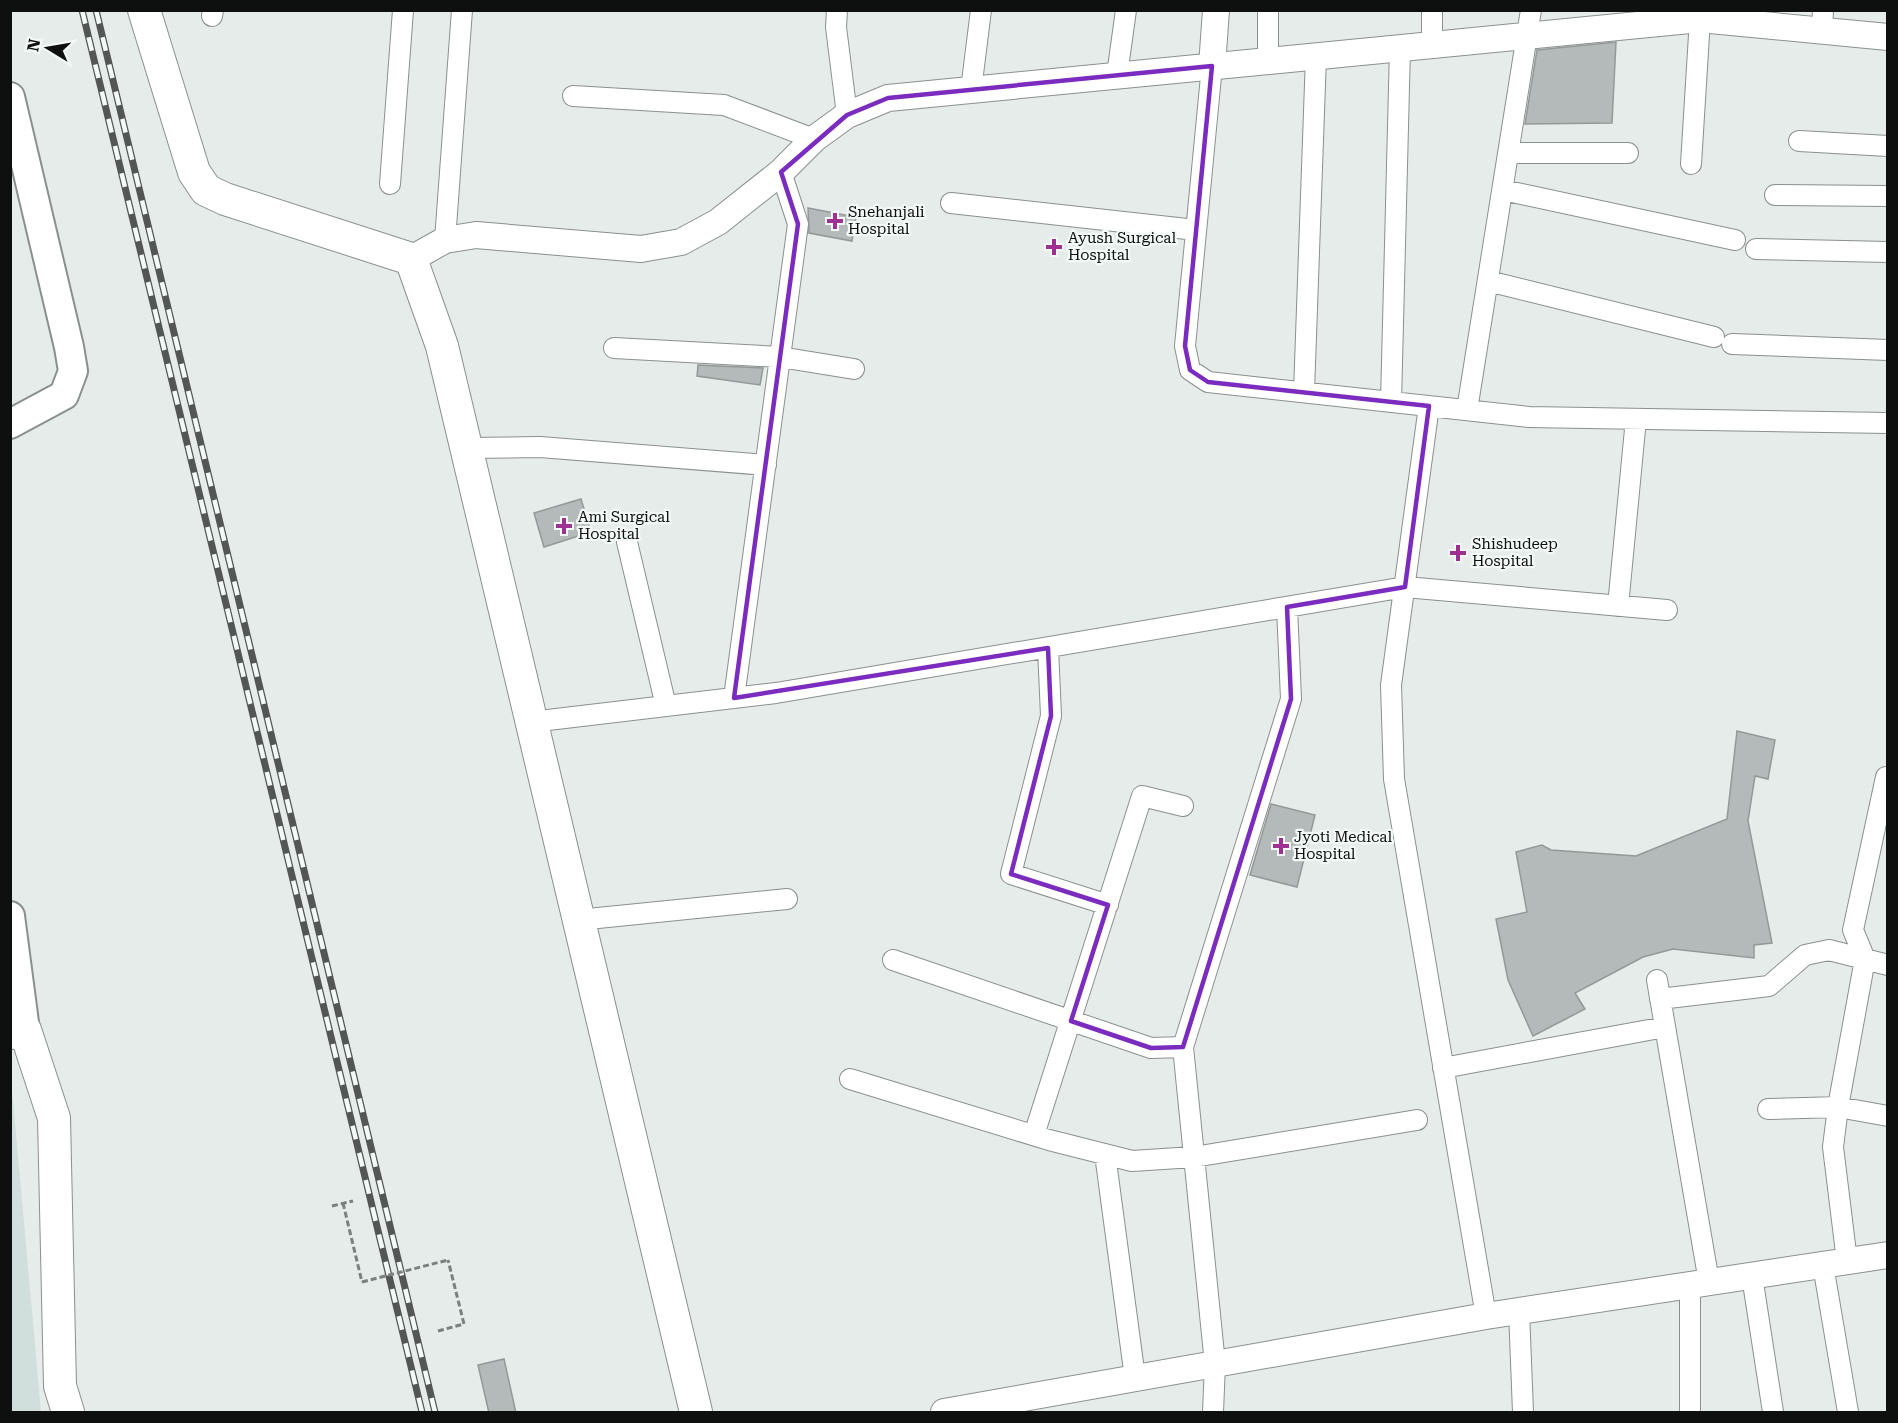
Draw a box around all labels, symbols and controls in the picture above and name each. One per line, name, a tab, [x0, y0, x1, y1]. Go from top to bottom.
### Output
north arrow	[18, 18, 78, 78]
text: N	[23, 37, 44, 53]
place label: Snehanjali Hospital	[848, 203, 925, 238]
marker: Snehanjali Hospital	[826, 212, 844, 230]
place label: Ayush Surgical Hospital	[1068, 229, 1176, 264]
marker: Ayush Surgical Hospital	[1045, 238, 1063, 256]
place label: Ami Surgical Hospital	[578, 508, 670, 543]
marker: Ami Surgical Hospital	[555, 517, 573, 535]
place label: Shishudeep Hospital	[1472, 535, 1558, 570]
marker: Shishudeep Hospital	[1449, 544, 1467, 562]
place label: Jyoti Medical Hospital	[1294, 828, 1392, 863]
marker: Jyoti Medical Hospital	[1272, 837, 1290, 855]

